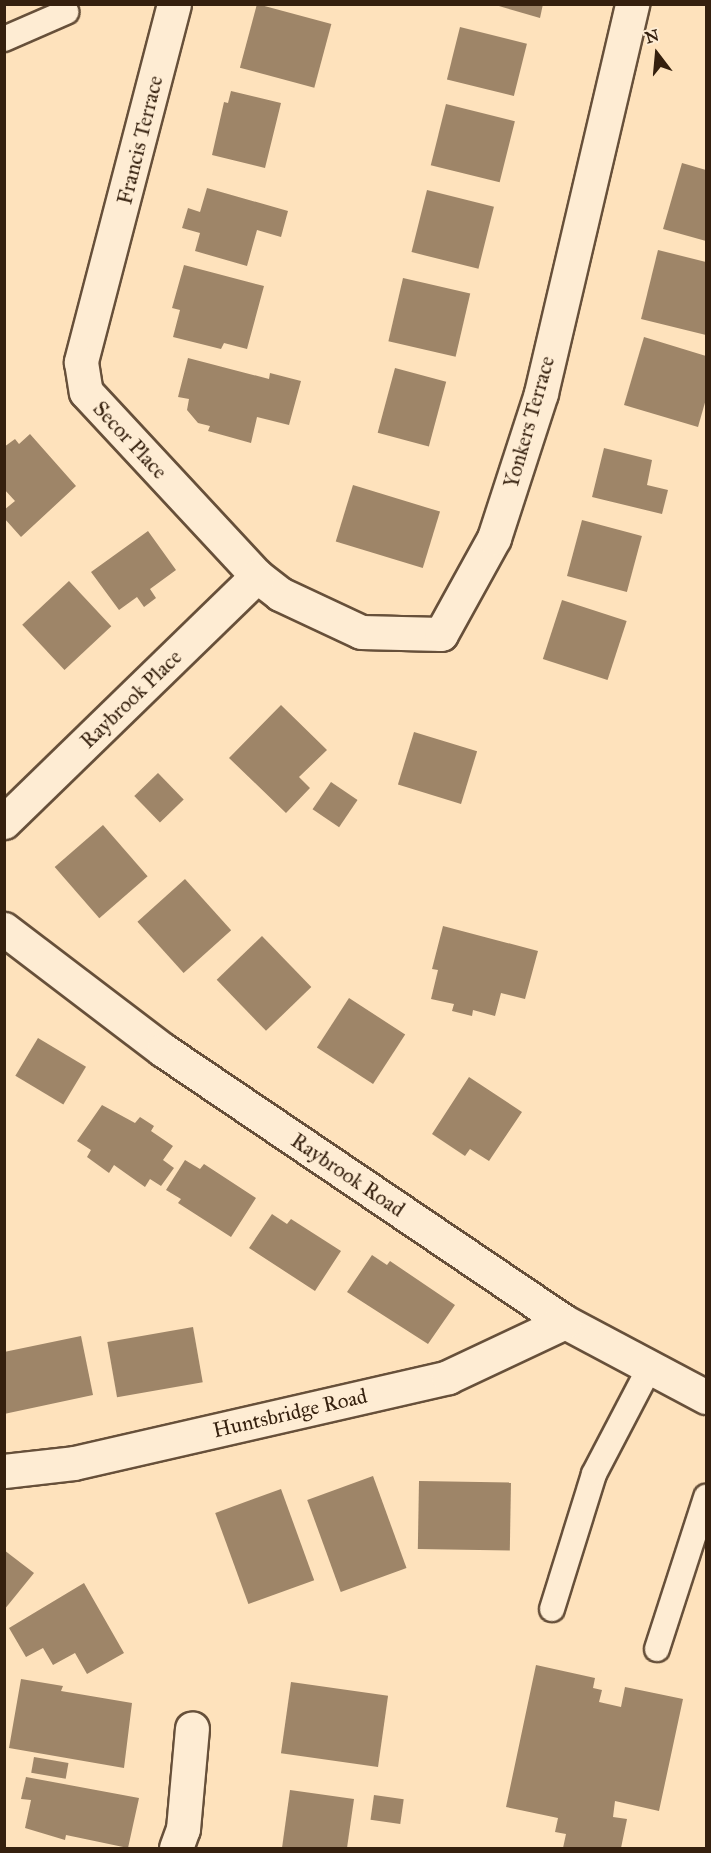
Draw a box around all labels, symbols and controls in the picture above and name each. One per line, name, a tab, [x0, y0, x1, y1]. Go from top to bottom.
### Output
north arrow	[627, 24, 687, 84]
text: N	[643, 25, 661, 47]
street label: Francis Terrace	[112, 73, 168, 207]
street label: Yonkers Terrace	[498, 353, 560, 491]
street label: Secor Place	[88, 396, 172, 484]
street label: Raybrook Place	[75, 644, 187, 754]
street label: Raybrook Road	[286, 1128, 410, 1222]
street label: Huntsbridge Road	[210, 1383, 370, 1443]

